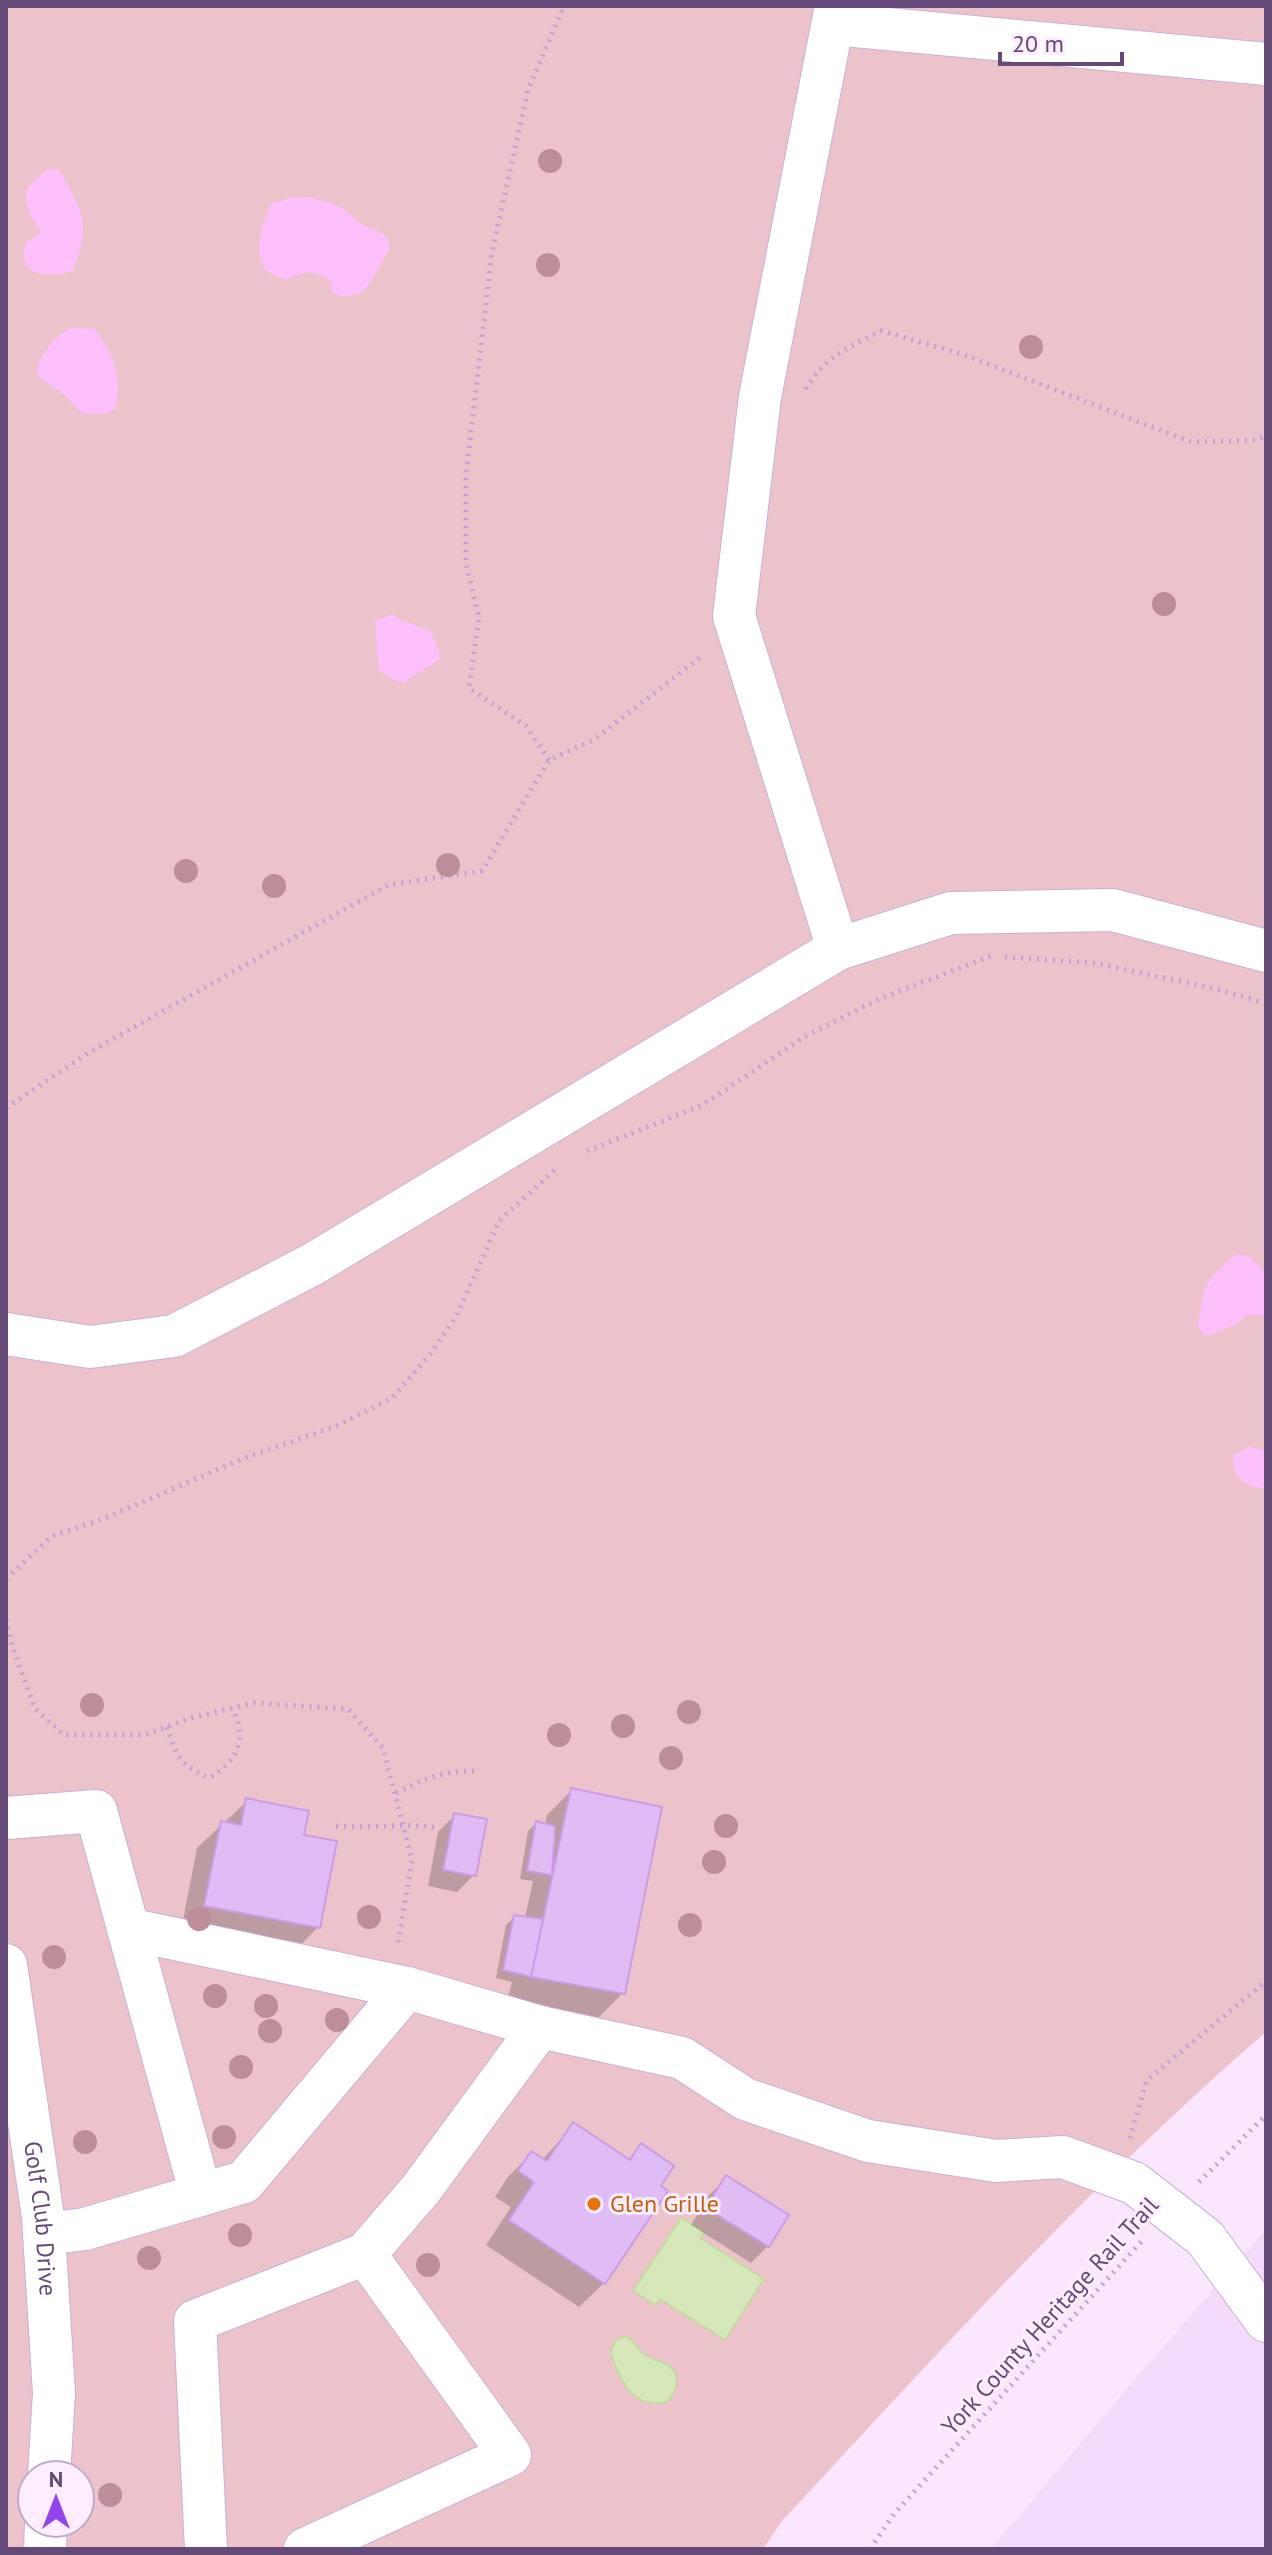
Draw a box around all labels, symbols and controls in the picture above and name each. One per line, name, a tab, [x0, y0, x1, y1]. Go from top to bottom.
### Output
scale bar	[1000, 16, 1122, 66]
text: 20 m	[1012, 28, 1064, 59]
street label: Golf Club Drive	[17, 2139, 64, 2297]
place label: Glen Grille	[610, 2188, 719, 2219]
street label: York County Heritage Rail Trail	[934, 2190, 1165, 2441]
marker: Glen Grille	[585, 2195, 603, 2213]
north arrow	[16, 2459, 96, 2539]
text: N	[49, 2465, 63, 2493]

